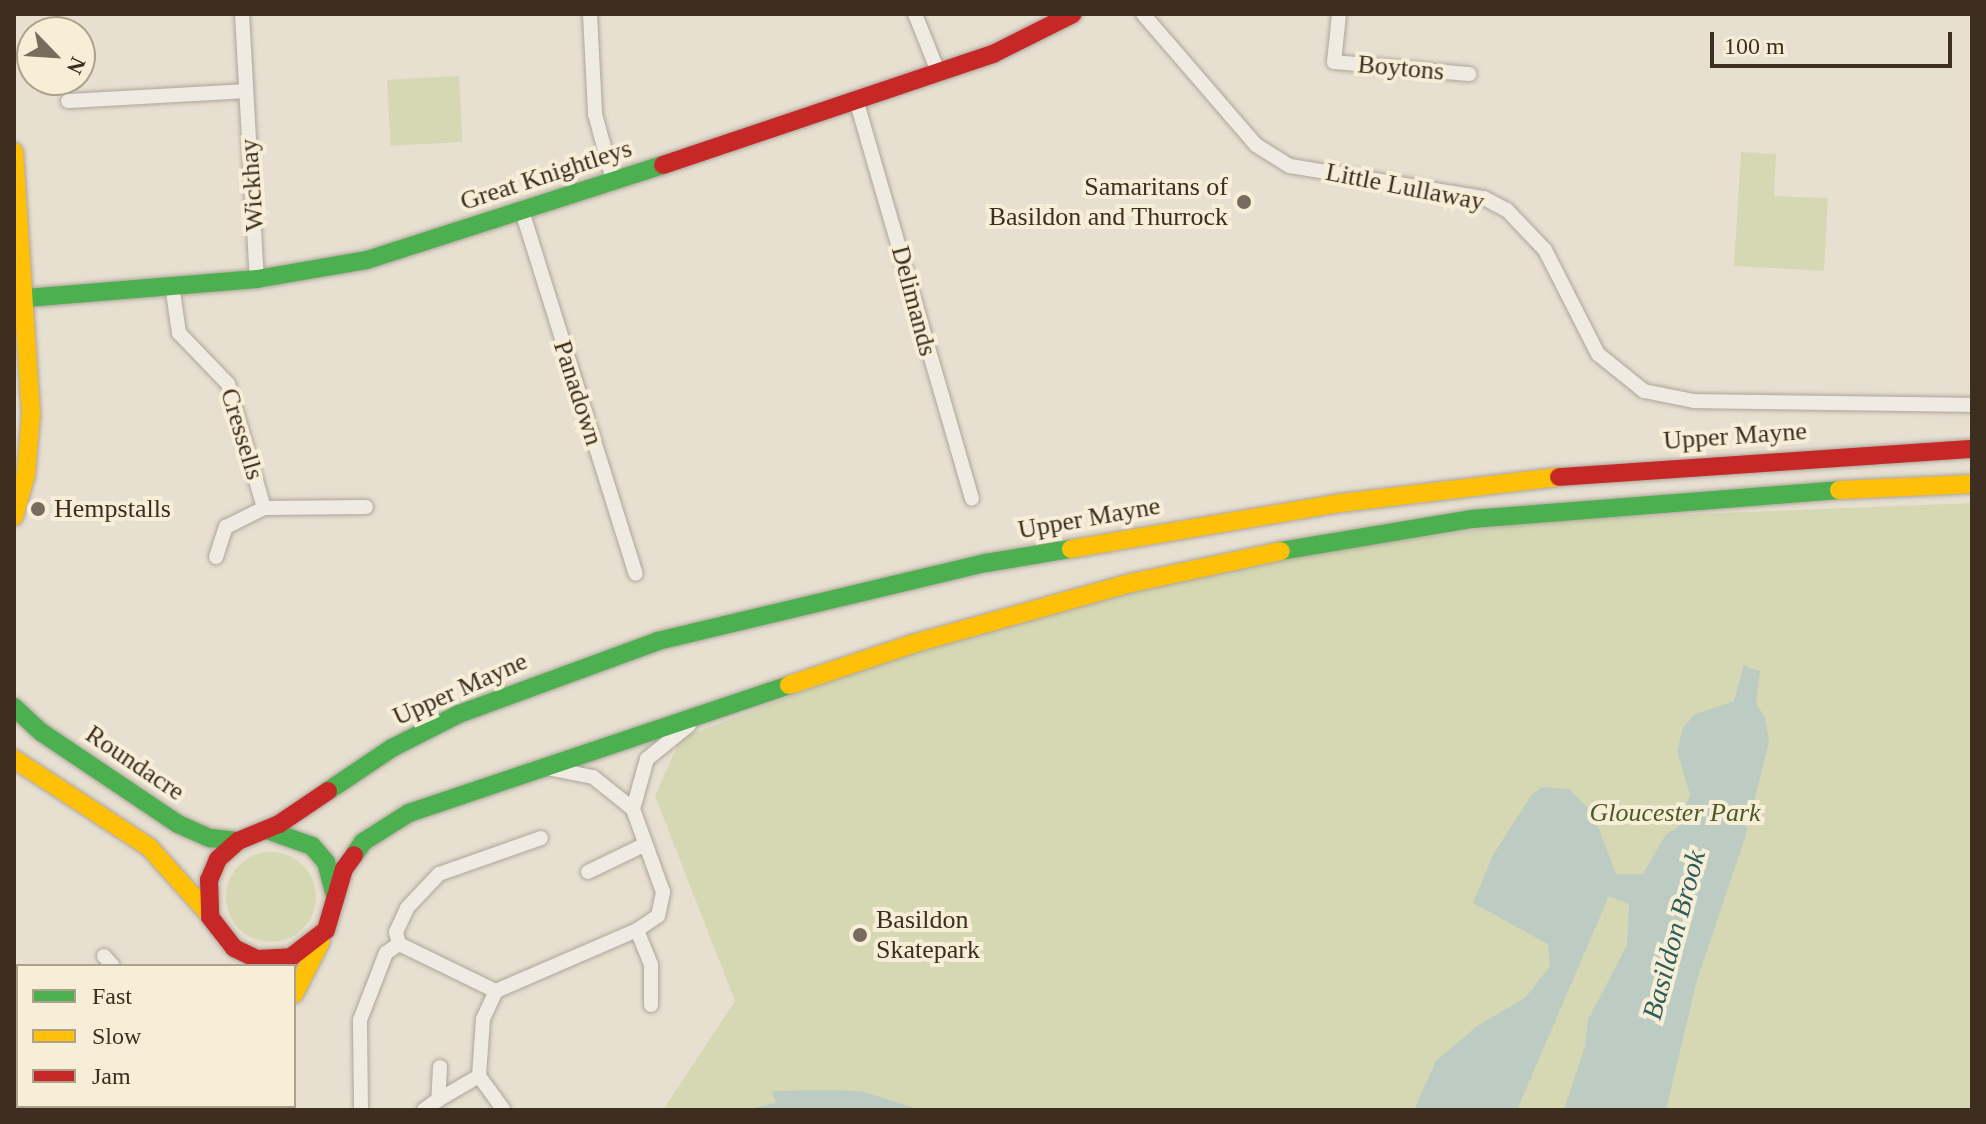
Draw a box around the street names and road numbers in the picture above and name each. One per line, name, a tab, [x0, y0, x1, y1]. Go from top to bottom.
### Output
street label: Boytons	[1356, 49, 1446, 87]
street label: Great Knightleys	[456, 133, 636, 217]
street label: Wickhay	[233, 138, 271, 232]
street label: Little Lullaway	[1323, 156, 1487, 218]
street label: Delimands	[884, 243, 944, 359]
street label: Panadown	[546, 337, 610, 449]
street label: Cressells	[213, 385, 271, 483]
street label: Upper Mayne	[1662, 415, 1808, 457]
street label: Upper Mayne	[1016, 490, 1162, 546]
street label: Upper Mayne	[388, 646, 532, 732]
street label: Roundacre	[80, 719, 190, 807]

